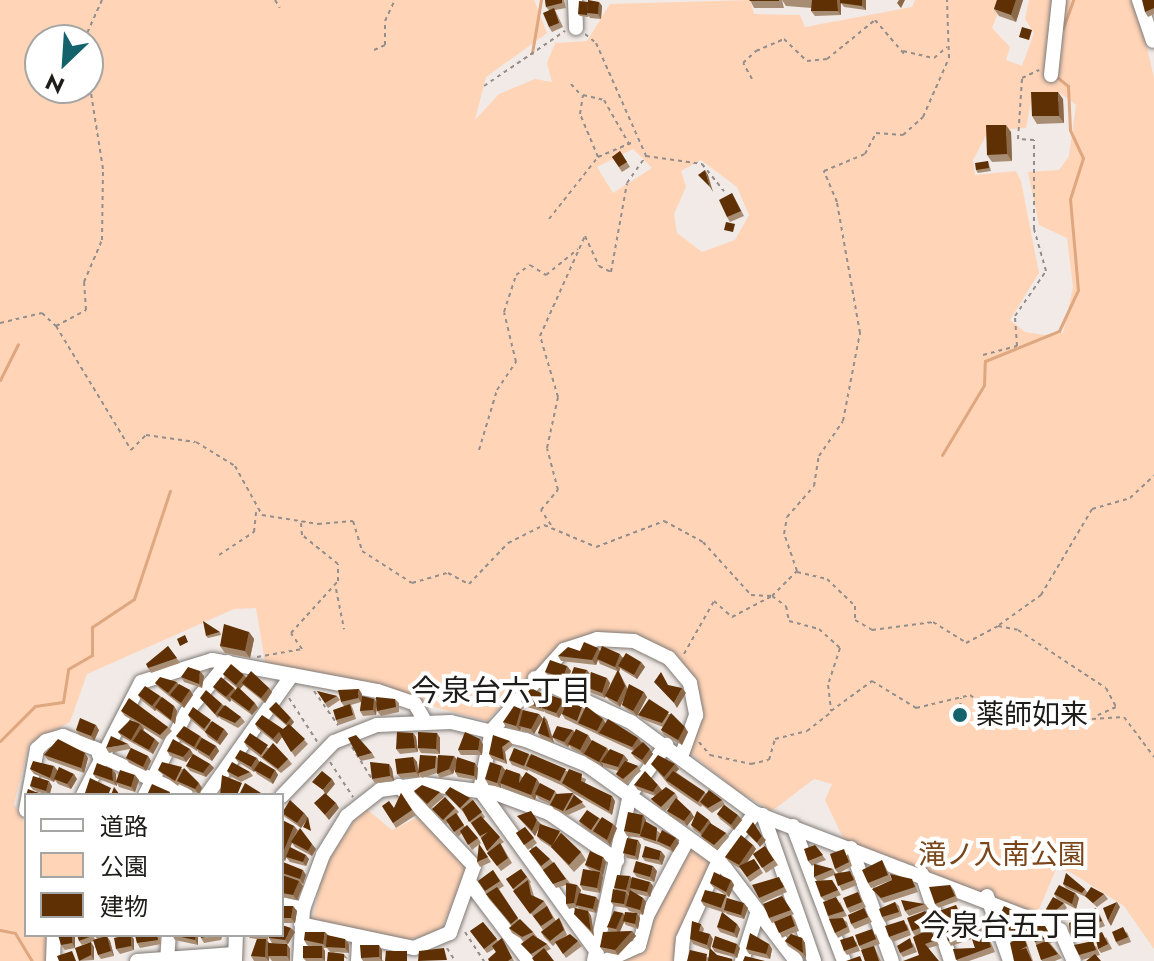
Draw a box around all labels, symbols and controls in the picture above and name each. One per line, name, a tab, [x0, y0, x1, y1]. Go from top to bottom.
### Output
north arrow	[24, 24, 104, 104]
text: N	[40, 66, 69, 102]
district label: 今泉台六丁目	[411, 673, 591, 709]
place label: 薬師如来	[976, 698, 1088, 732]
marker: 薬師如来	[951, 706, 969, 724]
legend	[24, 793, 284, 937]
text: 道路	[100, 809, 148, 844]
park label: 滝ノ入南公園	[918, 838, 1086, 872]
text: 公園	[100, 849, 148, 884]
text: 建物	[100, 889, 148, 924]
district label: 今泉台五丁目	[920, 908, 1100, 944]

